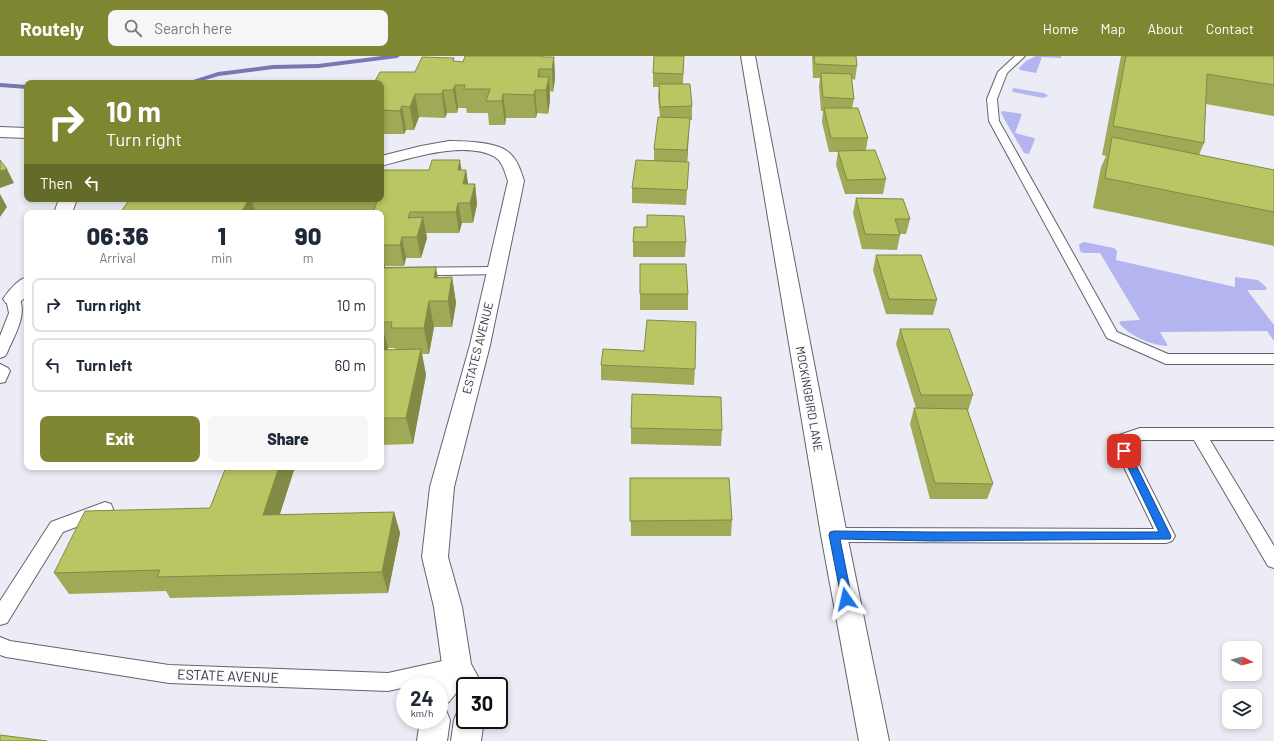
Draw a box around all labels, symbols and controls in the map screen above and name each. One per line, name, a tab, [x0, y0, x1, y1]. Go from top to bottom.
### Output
search box	[108, 10, 388, 46]
text: Routely	[20, 17, 84, 40]
icon: search	[122, 17, 144, 39]
text: Search here	[154, 19, 232, 37]
text: Home	[1043, 20, 1079, 37]
text: Map	[1101, 20, 1125, 37]
text: About	[1147, 20, 1184, 37]
text: Contact	[1206, 20, 1254, 37]
text: 10 m	[106, 94, 161, 128]
icon: right	[40, 96, 92, 148]
text: Turn right	[106, 128, 182, 150]
icon: left	[81, 172, 103, 194]
text: Then	[40, 174, 73, 192]
text: 06:36	[87, 221, 149, 250]
text: 1	[217, 221, 226, 250]
text: 90	[295, 221, 321, 250]
text: Arrival	[99, 250, 136, 266]
text: min	[211, 250, 232, 266]
text: m	[303, 250, 313, 266]
icon: right	[42, 294, 64, 316]
text: Turn right	[76, 296, 141, 314]
text: 10 m	[337, 296, 366, 314]
street label: ESTATES AVENUE	[459, 300, 495, 395]
street label: MOCKINGBIRD LANE	[794, 345, 826, 453]
icon: left	[42, 354, 64, 376]
text: Turn left	[76, 356, 132, 374]
text: 60 m	[334, 356, 366, 374]
button: Exit	[40, 416, 200, 462]
button: Share	[208, 416, 368, 462]
pin	[1107, 434, 1141, 468]
icon: arrive	[1113, 440, 1135, 462]
position arrow	[825, 578, 867, 620]
north arrow	[1222, 641, 1262, 681]
map controls	[1222, 641, 1262, 729]
street label: ESTATE AVENUE	[177, 665, 279, 686]
speed limit sign: 30	[456, 677, 508, 729]
text: 24	[410, 686, 434, 710]
button: layers	[1222, 689, 1262, 729]
text: km/h	[411, 707, 433, 719]

